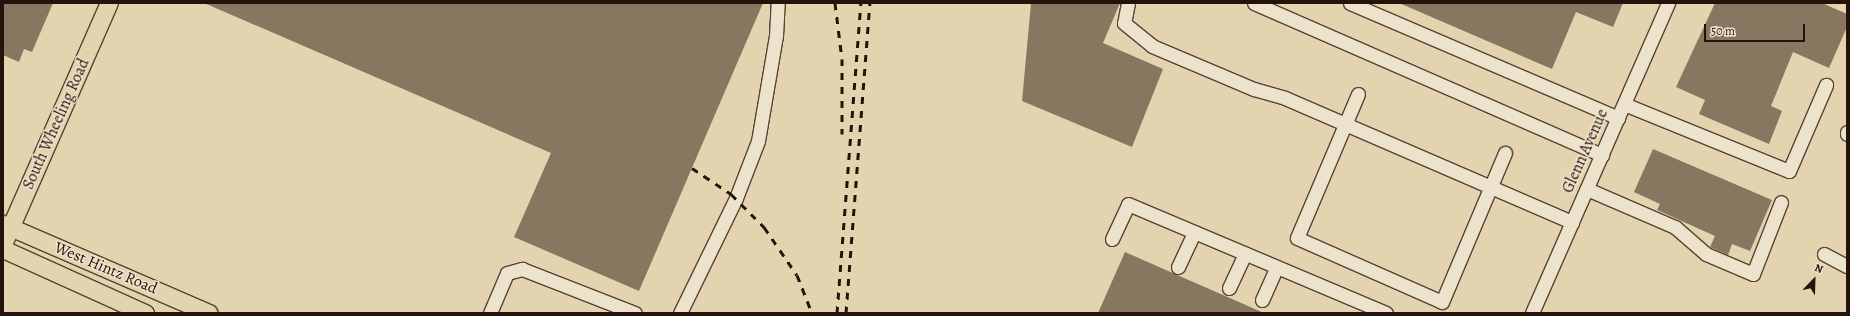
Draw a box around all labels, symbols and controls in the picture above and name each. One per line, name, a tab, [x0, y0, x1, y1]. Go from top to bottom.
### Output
scale bar	[1706, 16, 1807, 42]
text: 50 m	[1711, 23, 1735, 39]
street label: South Wheeling Road	[19, 56, 93, 192]
street label: Glenn Avenue	[1558, 106, 1612, 196]
street label: West Hintz Road	[52, 238, 160, 298]
north arrow	[1794, 260, 1834, 300]
text: N	[1812, 260, 1825, 277]

